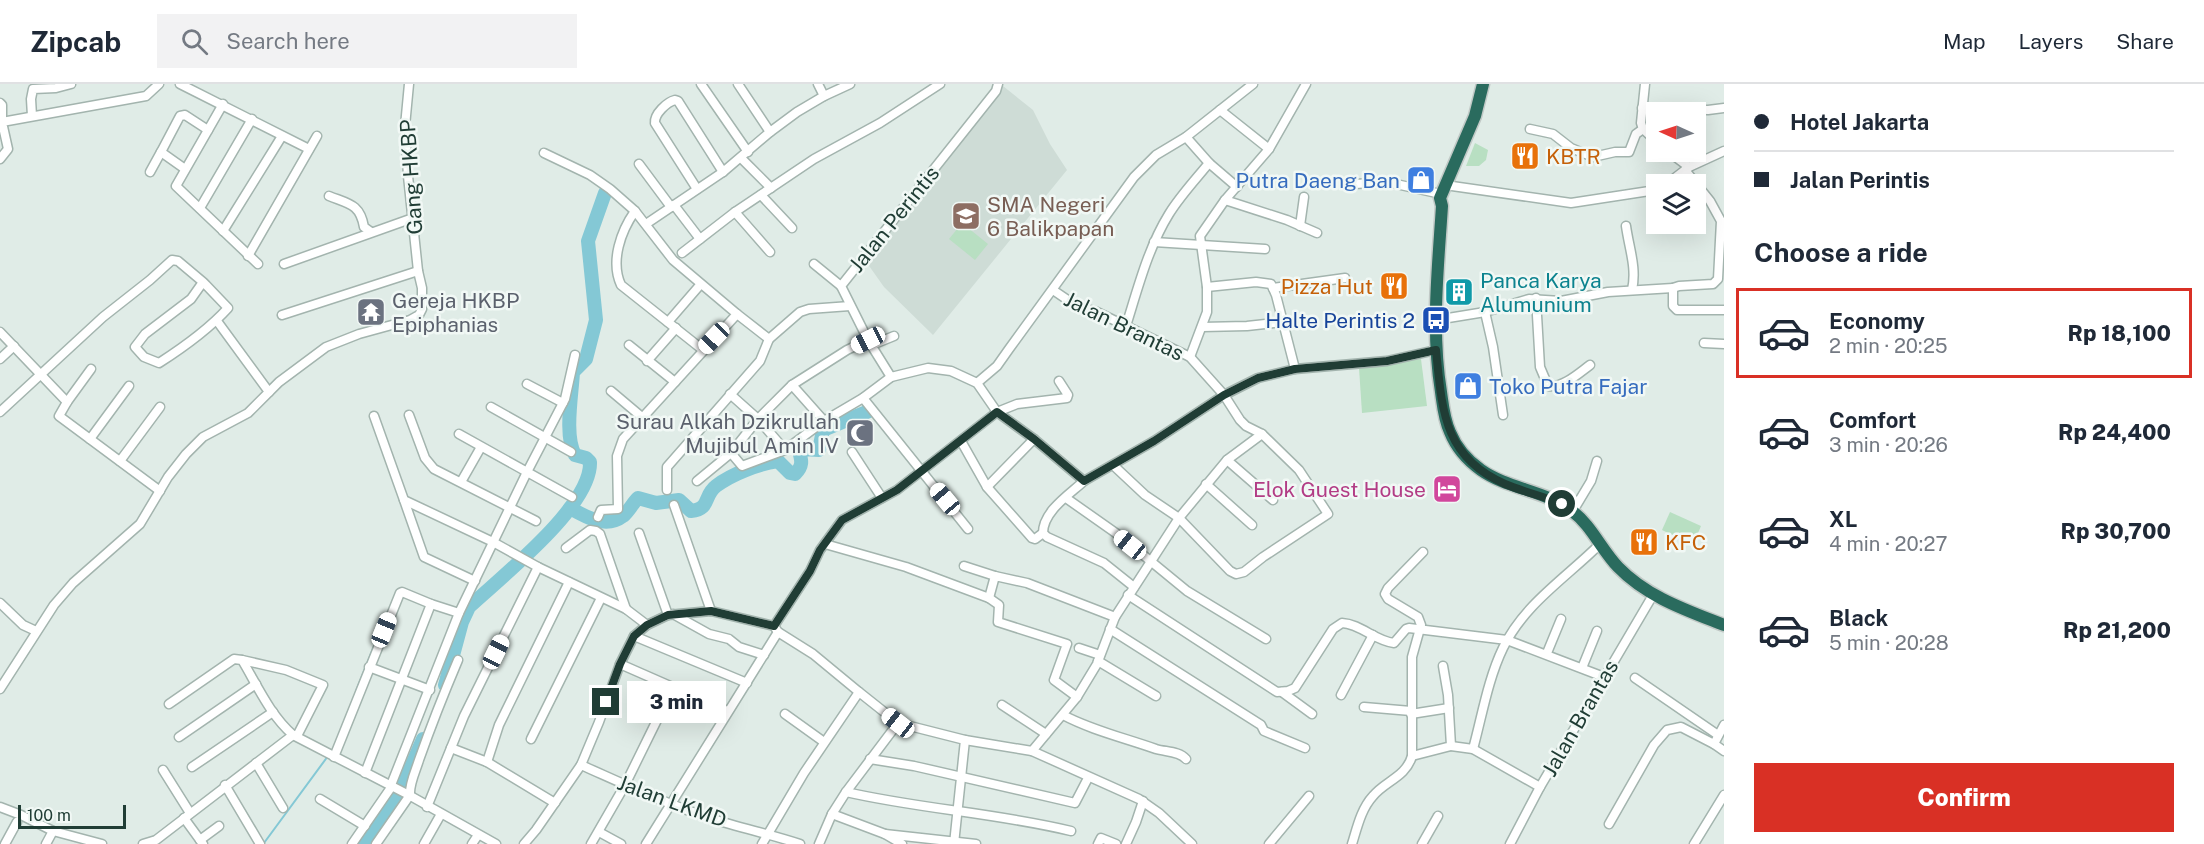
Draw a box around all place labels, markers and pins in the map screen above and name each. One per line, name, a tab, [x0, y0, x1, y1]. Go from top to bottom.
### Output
restaurant icon: KBTR	[1509, 140, 1541, 172]
place label: KBTR	[1546, 144, 1601, 169]
shop icon: Putra Daeng Ban	[1405, 164, 1437, 196]
place label: Putra Daeng Ban	[1236, 168, 1400, 193]
place label: SMA Negeri 6 Balikpapan	[987, 192, 1114, 241]
school or university icon: SMA Negeri 6 Balikpapan	[950, 200, 982, 232]
place label: Panca Karya Alumunium	[1480, 268, 1602, 317]
restaurant icon: Pizza Hut	[1378, 270, 1410, 302]
place label: Pizza Hut	[1281, 274, 1373, 299]
building icon: Panca Karya Alumunium	[1443, 276, 1475, 308]
place label: Gereja HKBP Epiphanias	[392, 288, 519, 337]
temple icon: Gereja HKBP Epiphanias	[355, 296, 387, 328]
bus stop icon: Halte Perintis 2	[1420, 304, 1452, 336]
place label: Halte Perintis 2	[1265, 308, 1415, 333]
shop icon: Toko Putra Fajar	[1452, 370, 1484, 402]
place label: Toko Putra Fajar	[1489, 374, 1647, 399]
place label: Surau Alkah Dzikrullah Mujibul Amin IV	[616, 409, 839, 458]
mosque icon: Surau Alkah Dzikrullah Mujibul Amin IV	[844, 417, 876, 449]
hotel icon: Elok Guest House	[1431, 473, 1463, 505]
place label: Elok Guest House	[1253, 477, 1426, 502]
restaurant icon: KFC	[1628, 526, 1660, 558]
place label: KFC	[1665, 530, 1706, 555]

